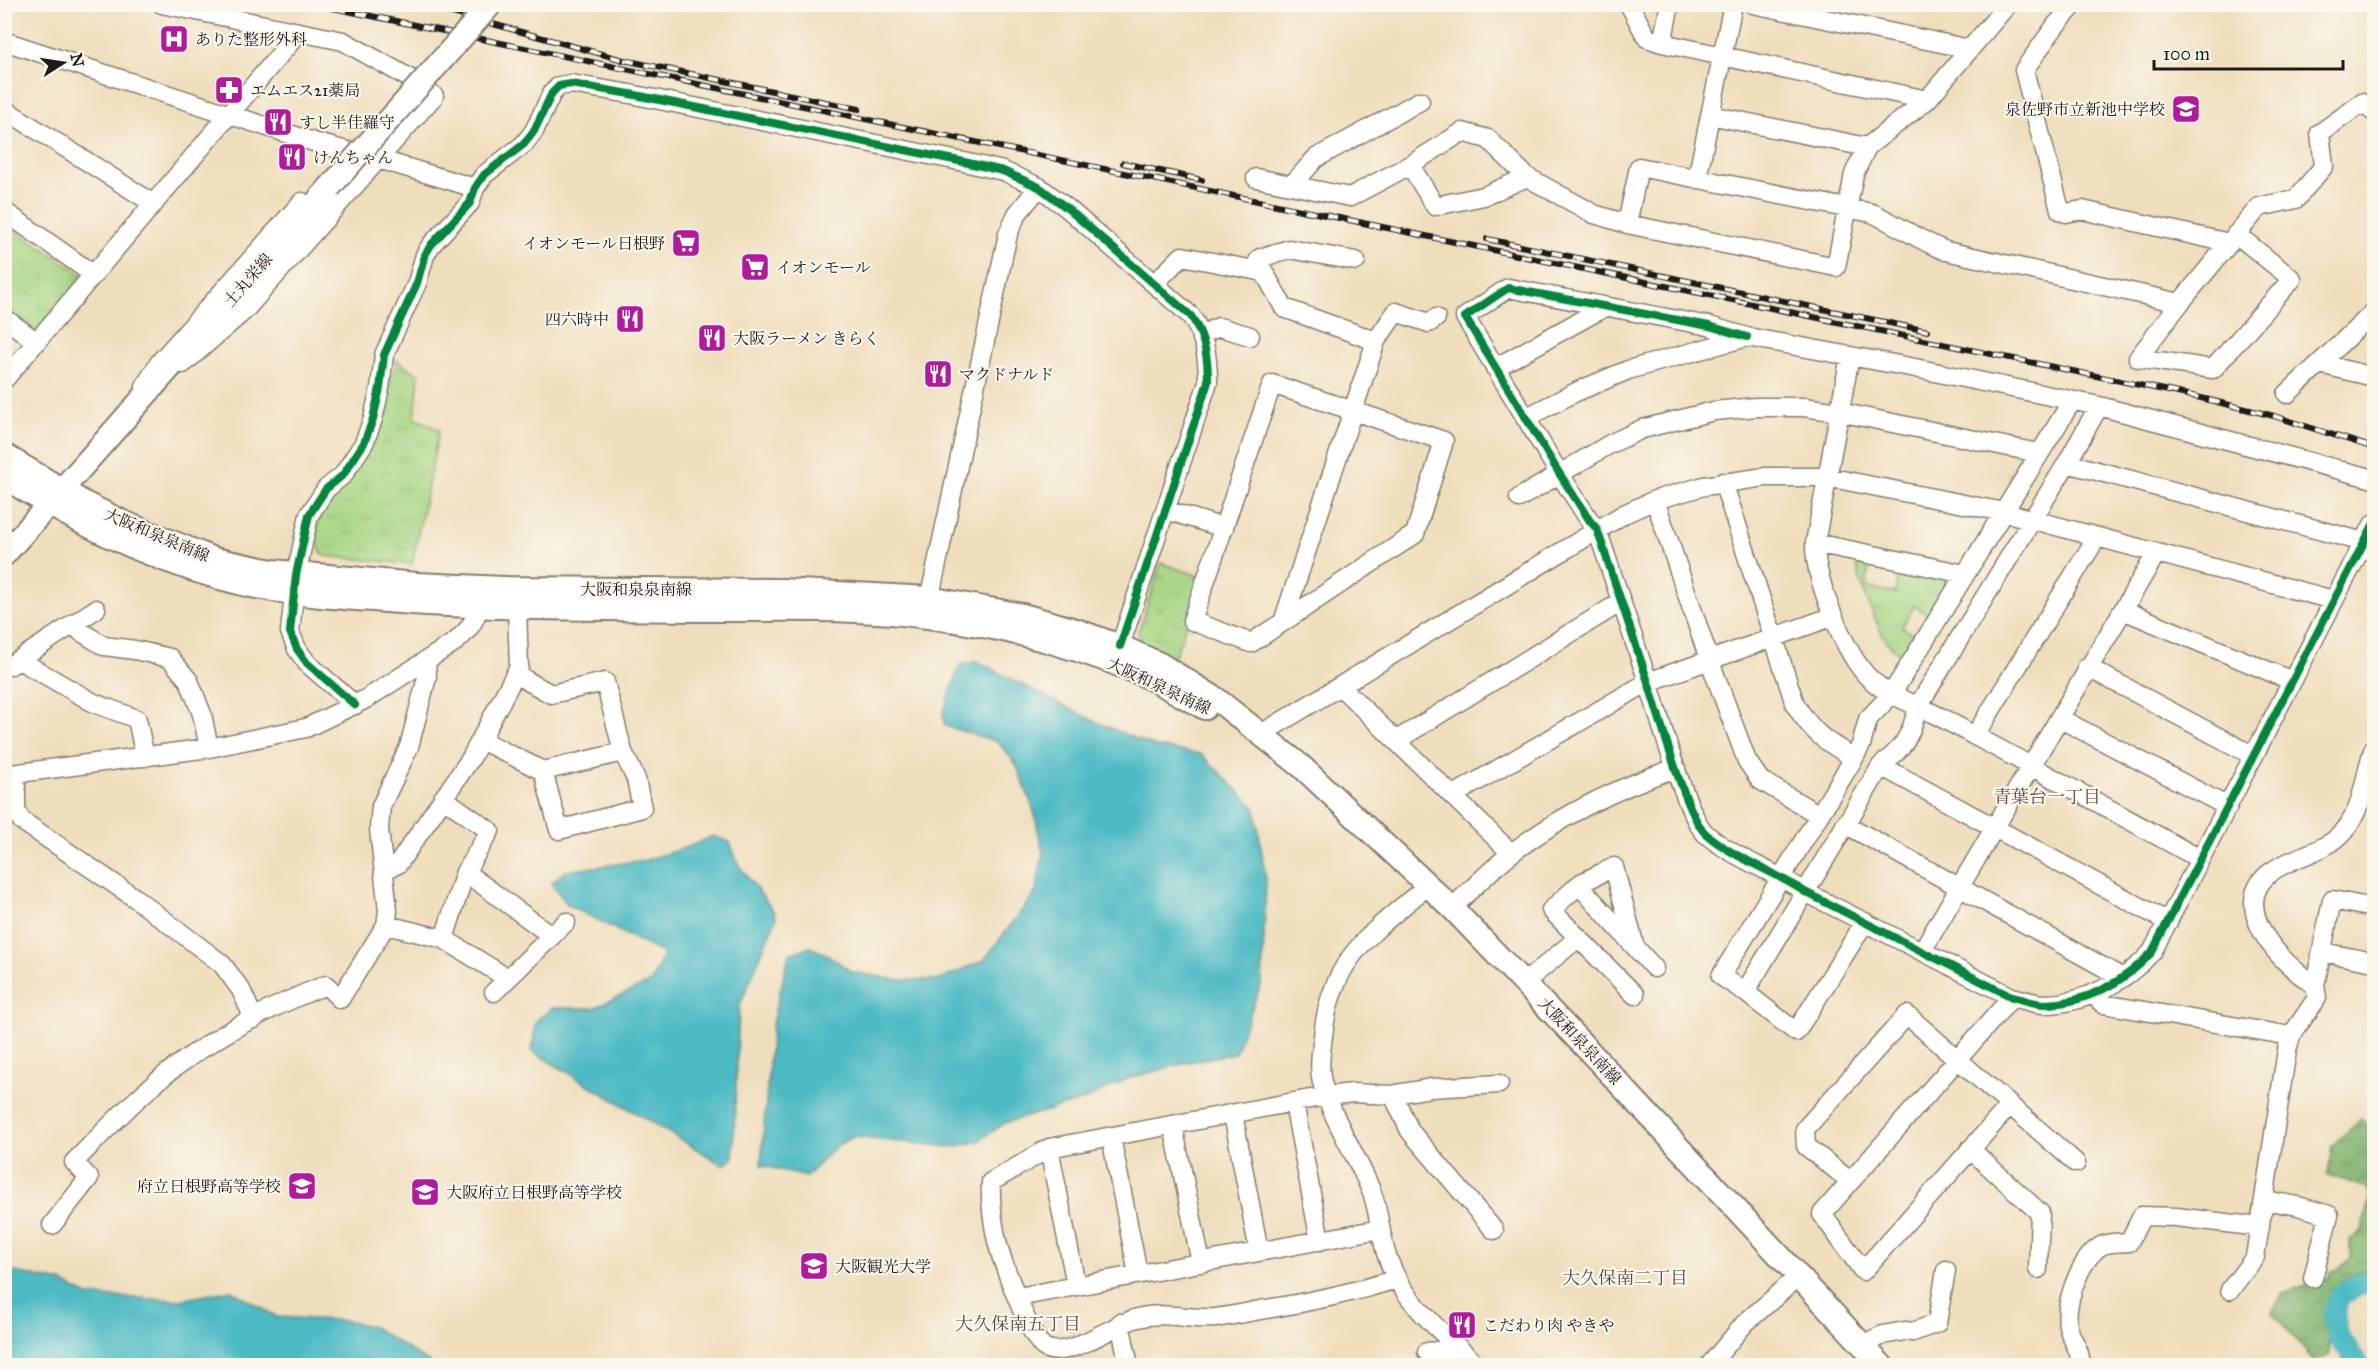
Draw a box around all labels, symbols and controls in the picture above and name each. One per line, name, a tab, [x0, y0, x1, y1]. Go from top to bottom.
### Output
hospital icon: ありた整形外科	[158, 23, 190, 55]
place label: ありた整形外科	[195, 30, 307, 49]
north arrow	[33, 33, 93, 93]
scale bar	[2154, 33, 2343, 71]
text: 100 m	[2163, 43, 2210, 65]
text: N	[66, 51, 88, 69]
pharmacy icon: エムエス21薬局	[213, 74, 245, 106]
place label: エムエス21薬局	[250, 81, 360, 100]
school or university icon: 泉佐野市立新池中学校	[2170, 93, 2202, 125]
place label: 泉佐野市立新池中学校	[2005, 100, 2165, 119]
restaurant icon: すし半佳羅守	[262, 106, 294, 138]
place label: すし半佳羅守	[299, 113, 395, 132]
restaurant icon: けんちゃん	[276, 141, 308, 173]
place label: けんちゃん	[313, 148, 393, 167]
supermarket icon: イオンモール日根野	[670, 227, 702, 259]
place label: イオンモール日根野	[522, 234, 665, 253]
street label: 土丸栄線	[220, 250, 276, 310]
supermarket icon: イオンモール	[739, 251, 771, 283]
place label: イオンモール	[776, 258, 871, 277]
restaurant icon: 四六時中	[614, 303, 646, 335]
place label: 四六時中	[545, 310, 609, 329]
restaurant icon: 大阪ラーメン きらく	[696, 322, 728, 354]
place label: 大阪ラーメン きらく	[733, 329, 880, 348]
restaurant icon: マクドナルド	[922, 358, 954, 390]
place label: マクドナルド	[959, 365, 1054, 384]
street label: 大阪和泉泉南線	[102, 504, 212, 566]
street label: 大阪和泉泉南線	[580, 580, 692, 599]
street label: 大阪和泉泉南線	[1104, 654, 1214, 718]
district label: 青葉台一丁目	[1993, 786, 2101, 808]
street label: 大阪和泉泉南線	[1535, 994, 1625, 1088]
school or university icon: 府立日根野高等学校	[286, 1170, 318, 1202]
school or university icon: 大阪府立日根野高等学校	[409, 1176, 441, 1208]
place label: 府立日根野高等学校	[137, 1177, 281, 1196]
place label: 大阪府立日根野高等学校	[446, 1183, 622, 1202]
school or university icon: 大阪観光大学	[798, 1250, 830, 1282]
place label: 大阪観光大学	[835, 1257, 931, 1276]
district label: 大久保南二丁目	[1562, 1267, 1688, 1289]
restaurant icon: こだわり肉 やきや	[1446, 1309, 1478, 1341]
district label: 大久保南五丁目	[955, 1313, 1081, 1335]
place label: こだわり肉 やきや	[1483, 1316, 1614, 1335]

